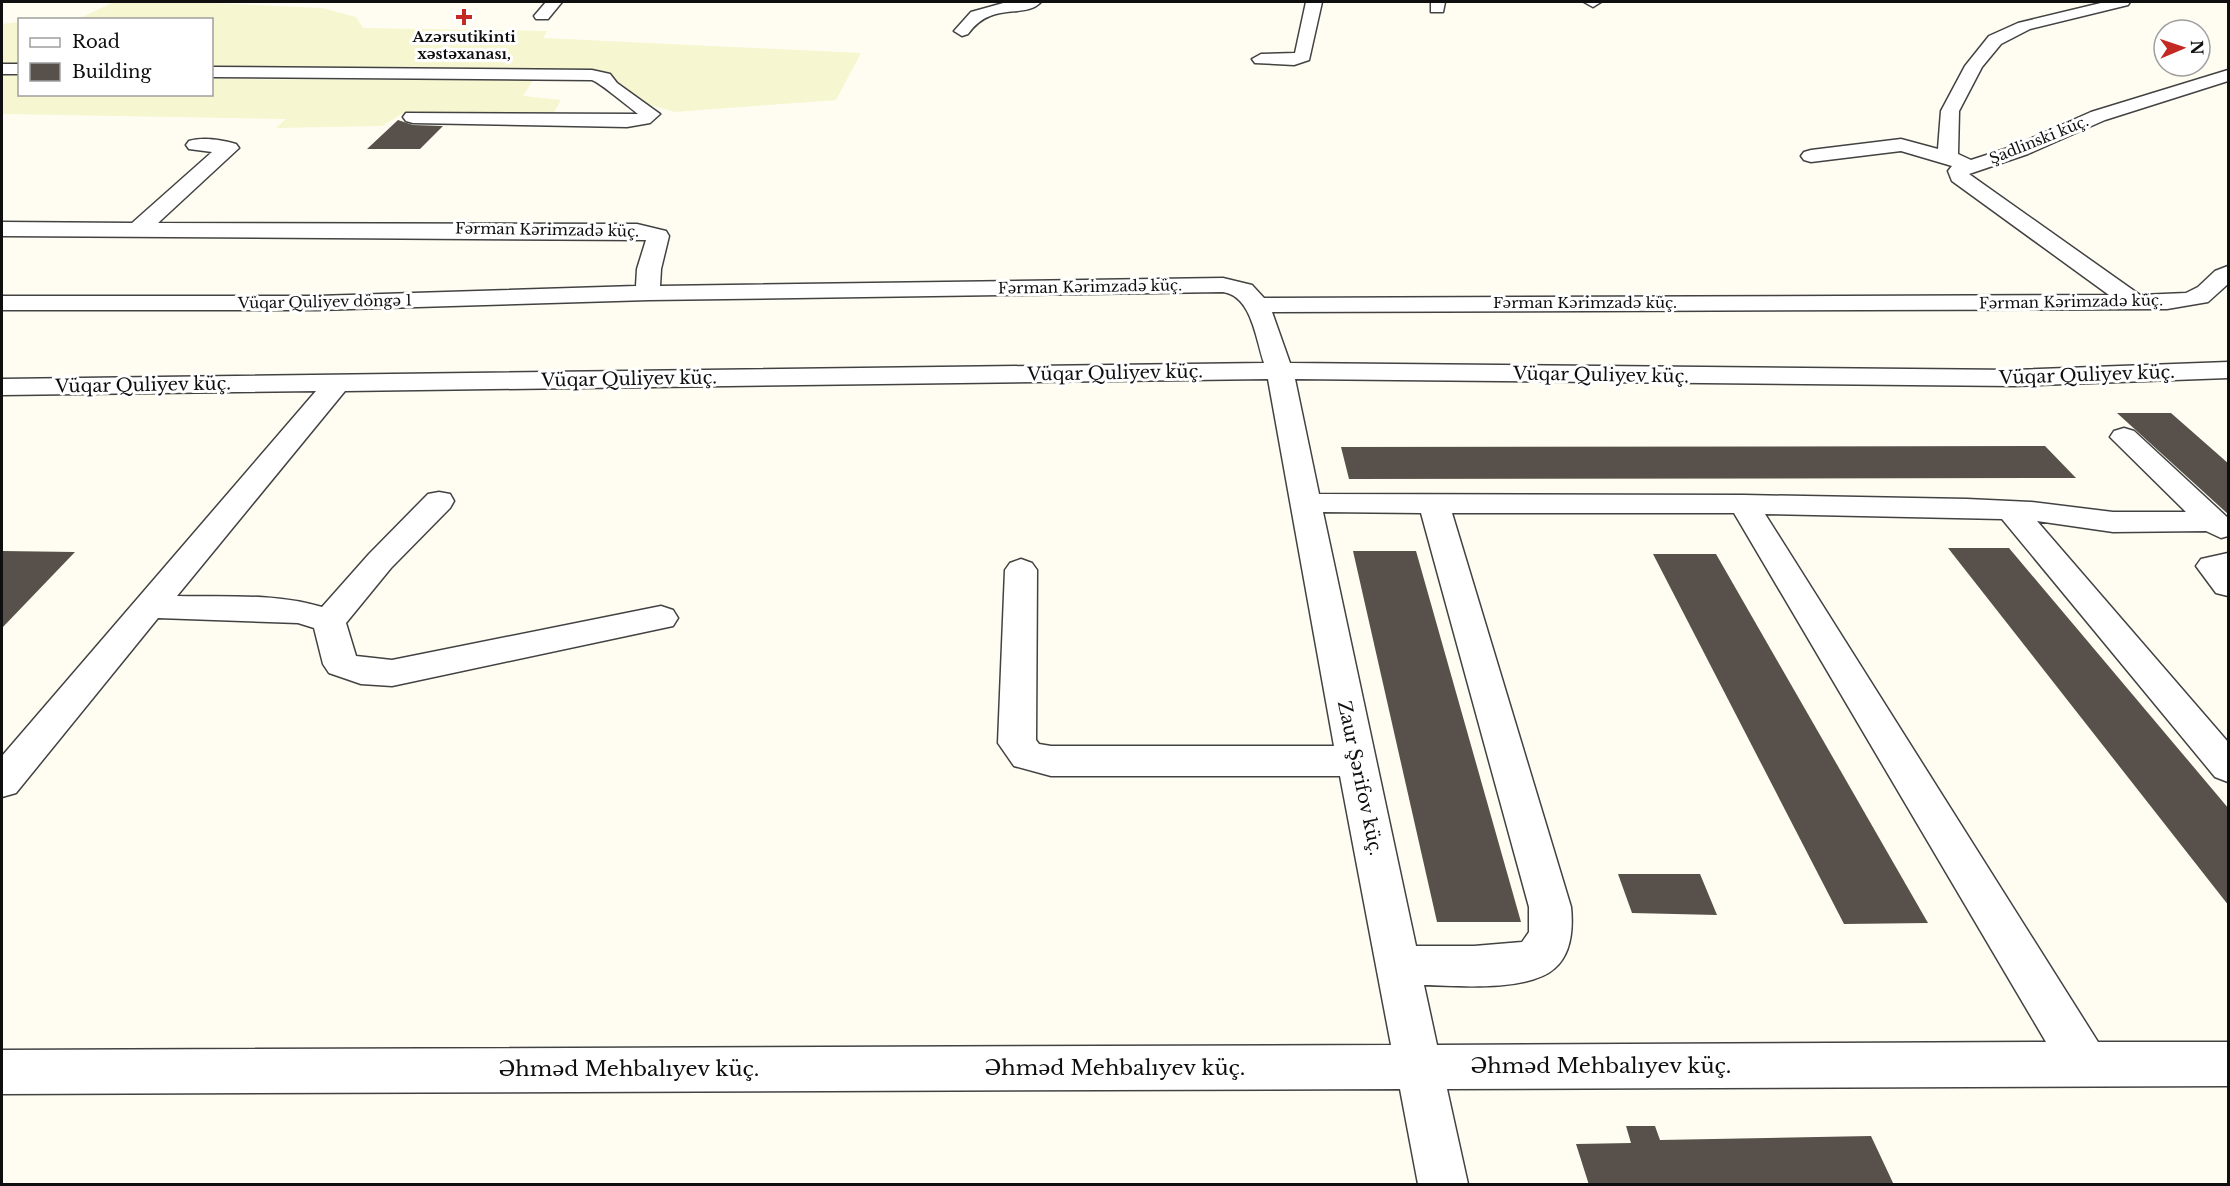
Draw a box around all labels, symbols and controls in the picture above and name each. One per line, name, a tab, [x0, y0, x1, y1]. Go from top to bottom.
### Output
marker: Azərsutikinti xəstəxanası,	[455, 8, 473, 26]
legend	[18, 18, 213, 96]
north arrow	[2152, 18, 2212, 78]
place label: Azərsutikinti xəstəxanası,	[411, 27, 516, 63]
text: Road	[72, 31, 120, 53]
text: N	[2187, 40, 2207, 55]
text: Building	[72, 61, 151, 83]
street label: Şadlinski küç.	[1986, 111, 2091, 168]
street label: Fərman Kərimzadə küç.	[455, 218, 639, 241]
street label: Fərman Kərimzadə küç.	[998, 275, 1182, 298]
street label: Vüqar Quliyev döngə 1	[237, 290, 412, 313]
street label: Fərman Kərimzadə küç.	[1979, 290, 2163, 313]
street label: Fərman Kərimzadə küç.	[1493, 293, 1677, 312]
street label: Vüqar Quliyev küç.	[1026, 360, 1203, 386]
street label: Vüqar Quliyev küç.	[1998, 361, 2175, 389]
street label: Vüqar Quliyev küç.	[1512, 362, 1689, 388]
street label: Vüqar Quliyev küç.	[540, 366, 717, 392]
street label: Vüqar Quliyev küç.	[54, 372, 231, 398]
street label: Zaur Şərifov küç.	[1333, 699, 1387, 857]
street label: Əhməd Mehbalıyev küç.	[1471, 1053, 1731, 1079]
street label: Əhməd Mehbalıyev küç.	[985, 1055, 1245, 1081]
street label: Əhməd Mehbalıyev küç.	[499, 1056, 759, 1082]

